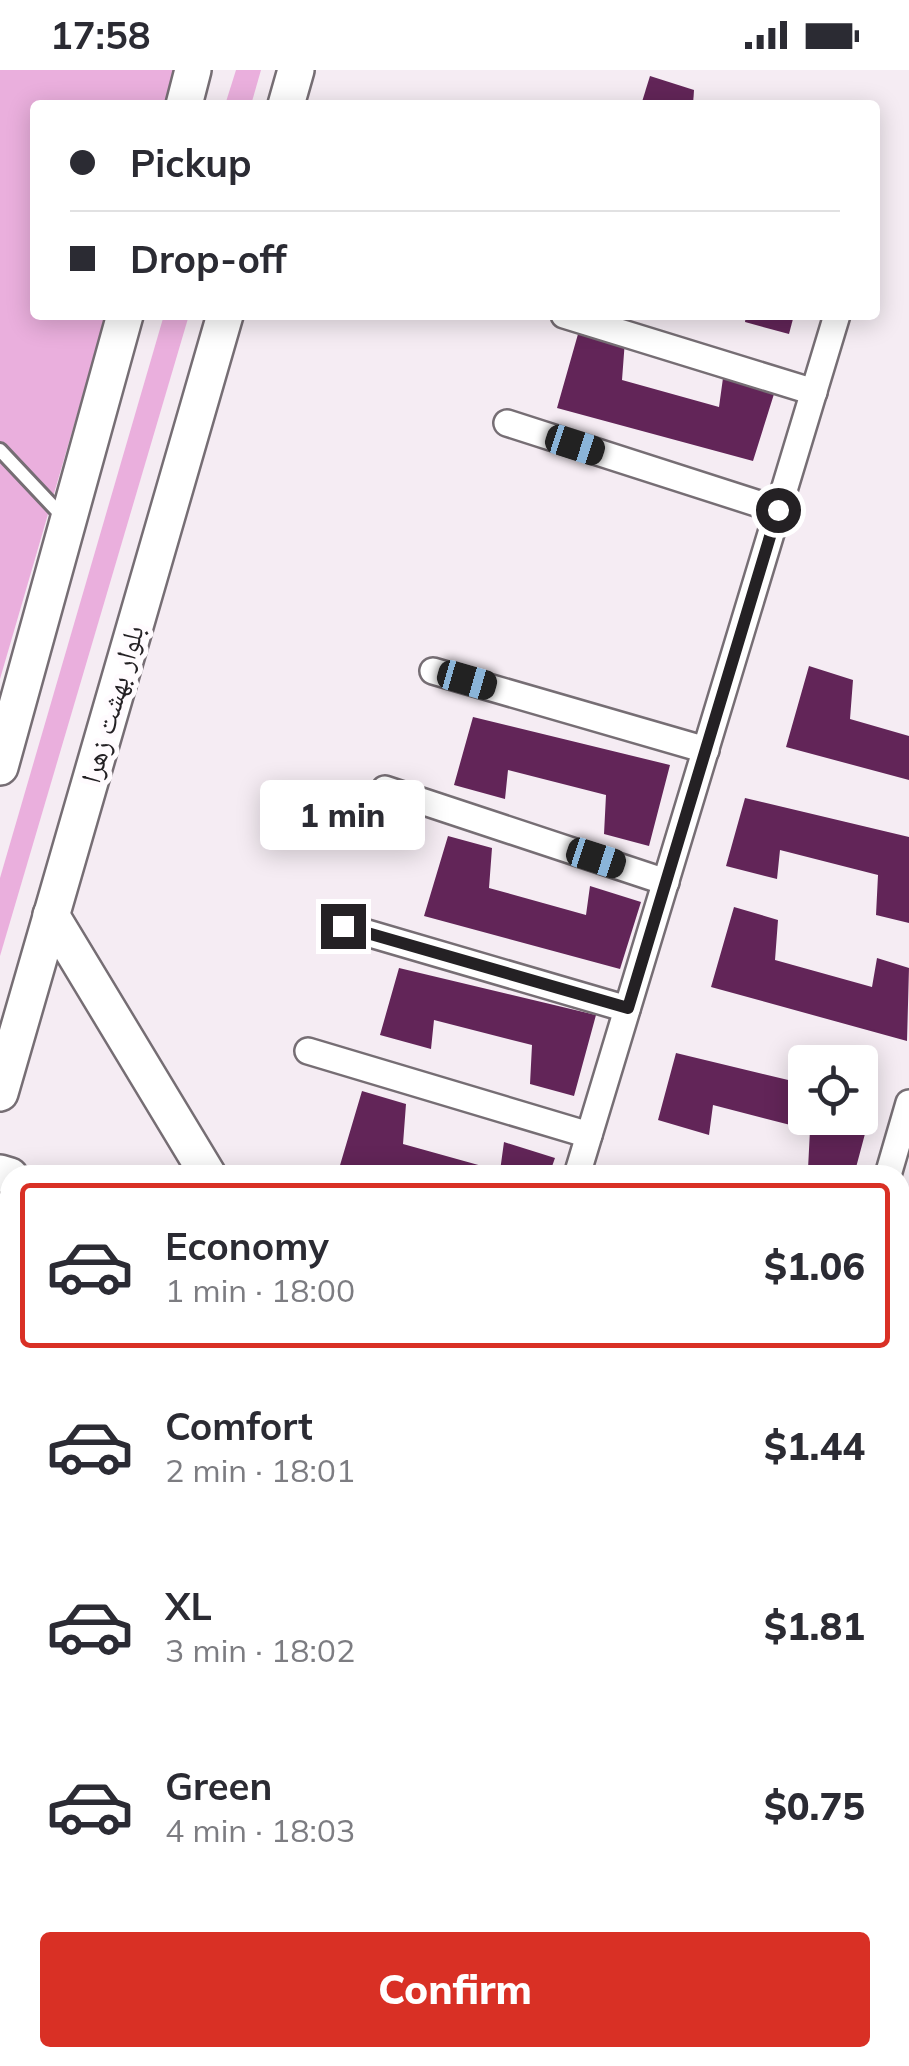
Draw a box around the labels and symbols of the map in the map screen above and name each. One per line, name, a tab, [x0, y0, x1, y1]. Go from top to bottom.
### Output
car	[542, 421, 608, 469]
route start	[756, 488, 801, 533]
street label: بلوار بهشت زهرا	[72, 621, 151, 787]
car	[434, 657, 500, 703]
callout: 1 min	[260, 781, 426, 851]
car	[563, 834, 629, 882]
route end	[321, 904, 366, 949]

